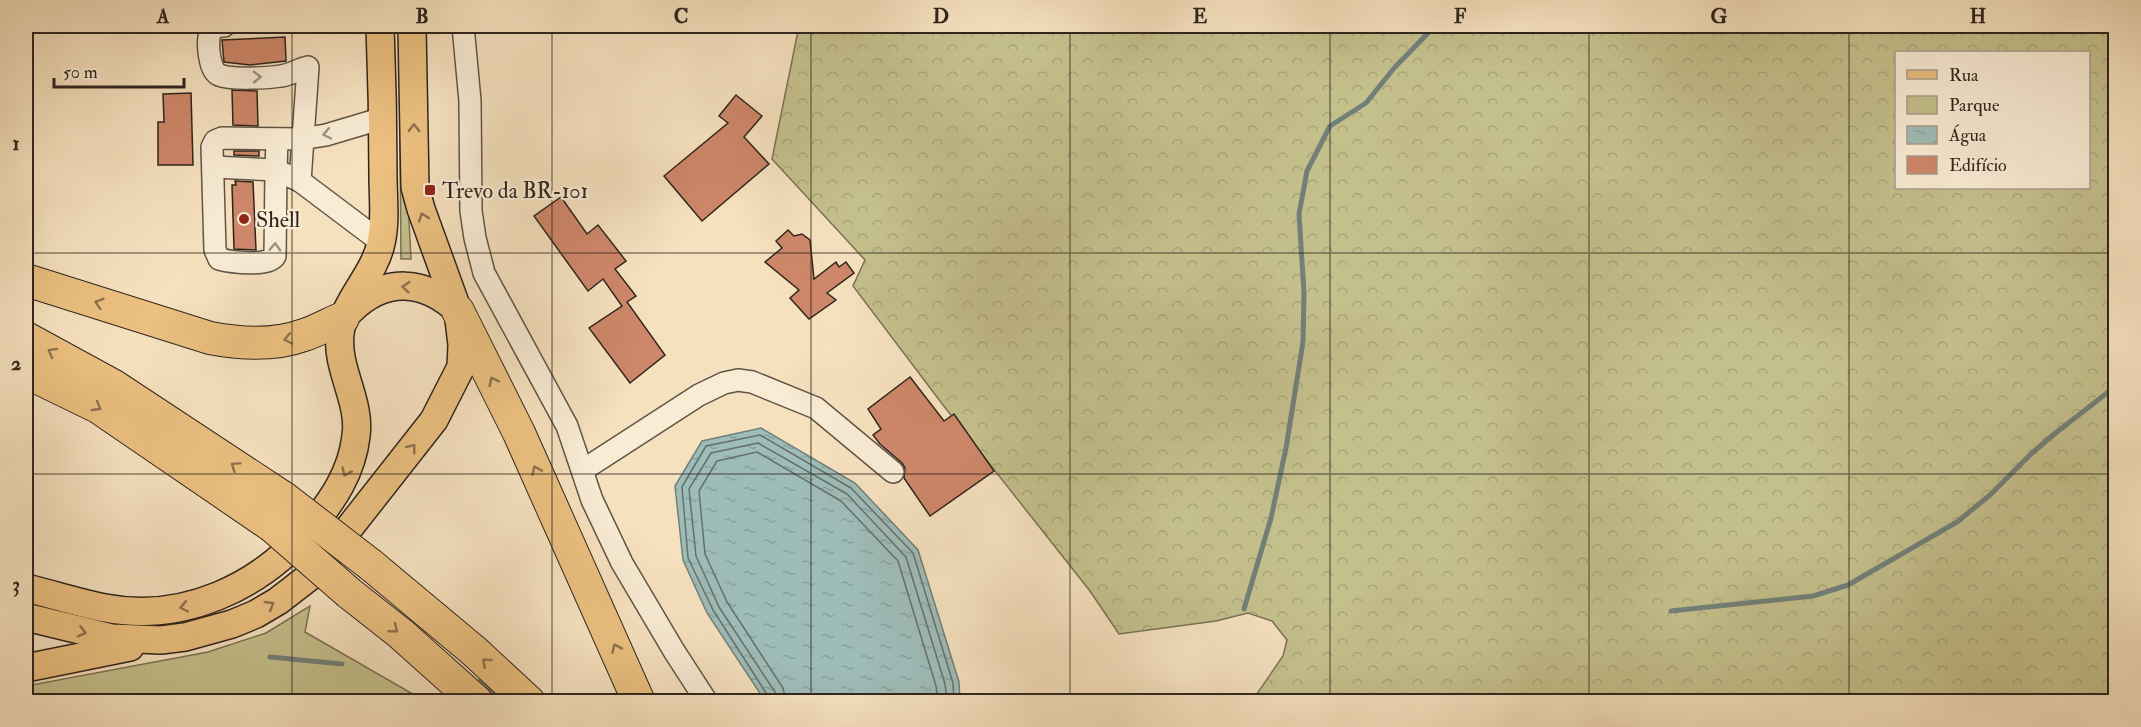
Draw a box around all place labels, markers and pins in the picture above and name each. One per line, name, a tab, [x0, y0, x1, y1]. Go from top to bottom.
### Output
place label: Trevo da BR-101	[442, 177, 588, 205]
marker: Trevo da BR-101	[423, 183, 437, 197]
place label: Shell	[256, 206, 301, 234]
marker: Shell	[237, 212, 251, 226]

